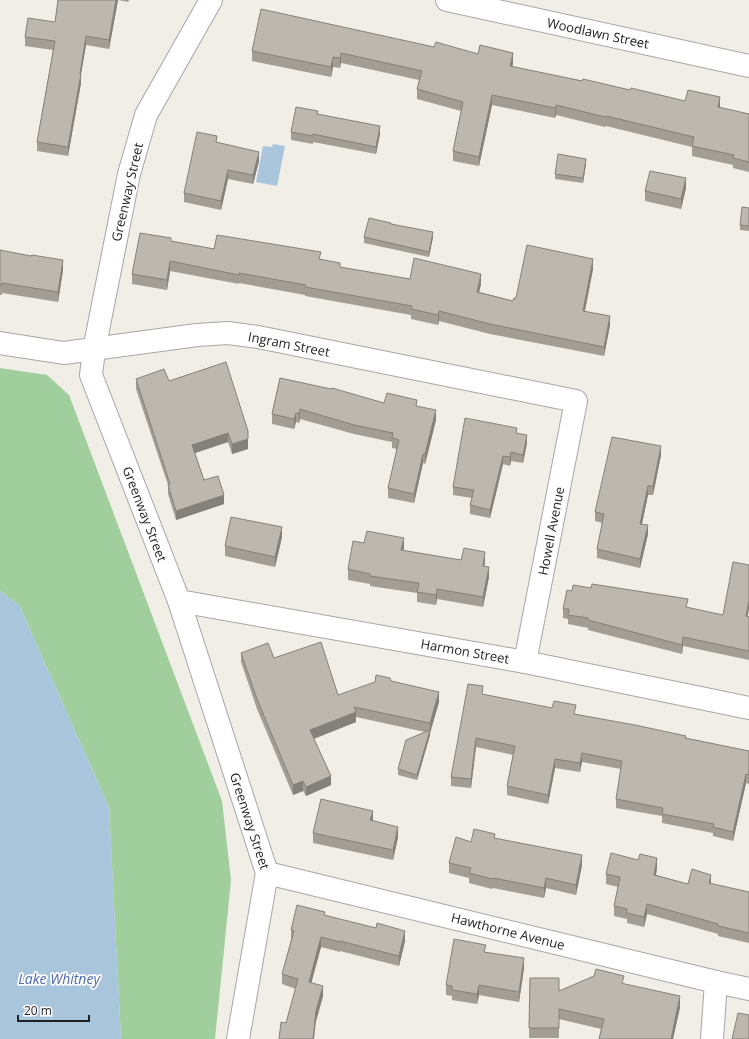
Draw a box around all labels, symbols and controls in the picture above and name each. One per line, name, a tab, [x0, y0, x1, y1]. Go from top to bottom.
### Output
street label: Woodlawn Street	[545, 13, 651, 53]
street label: Greenway Street	[107, 140, 147, 243]
street label: Ingram Street	[247, 327, 332, 361]
street label: Greenway Street	[119, 464, 172, 565]
street label: Howell Avenue	[534, 485, 568, 577]
street label: Harmon Street	[419, 634, 511, 668]
street label: Greenway Street	[226, 770, 274, 872]
street label: Hawthorne Avenue	[449, 908, 567, 954]
water label: Lake Whitney	[18, 969, 101, 988]
scale bar	[18, 997, 89, 1023]
text: 20 m	[24, 1002, 52, 1019]

